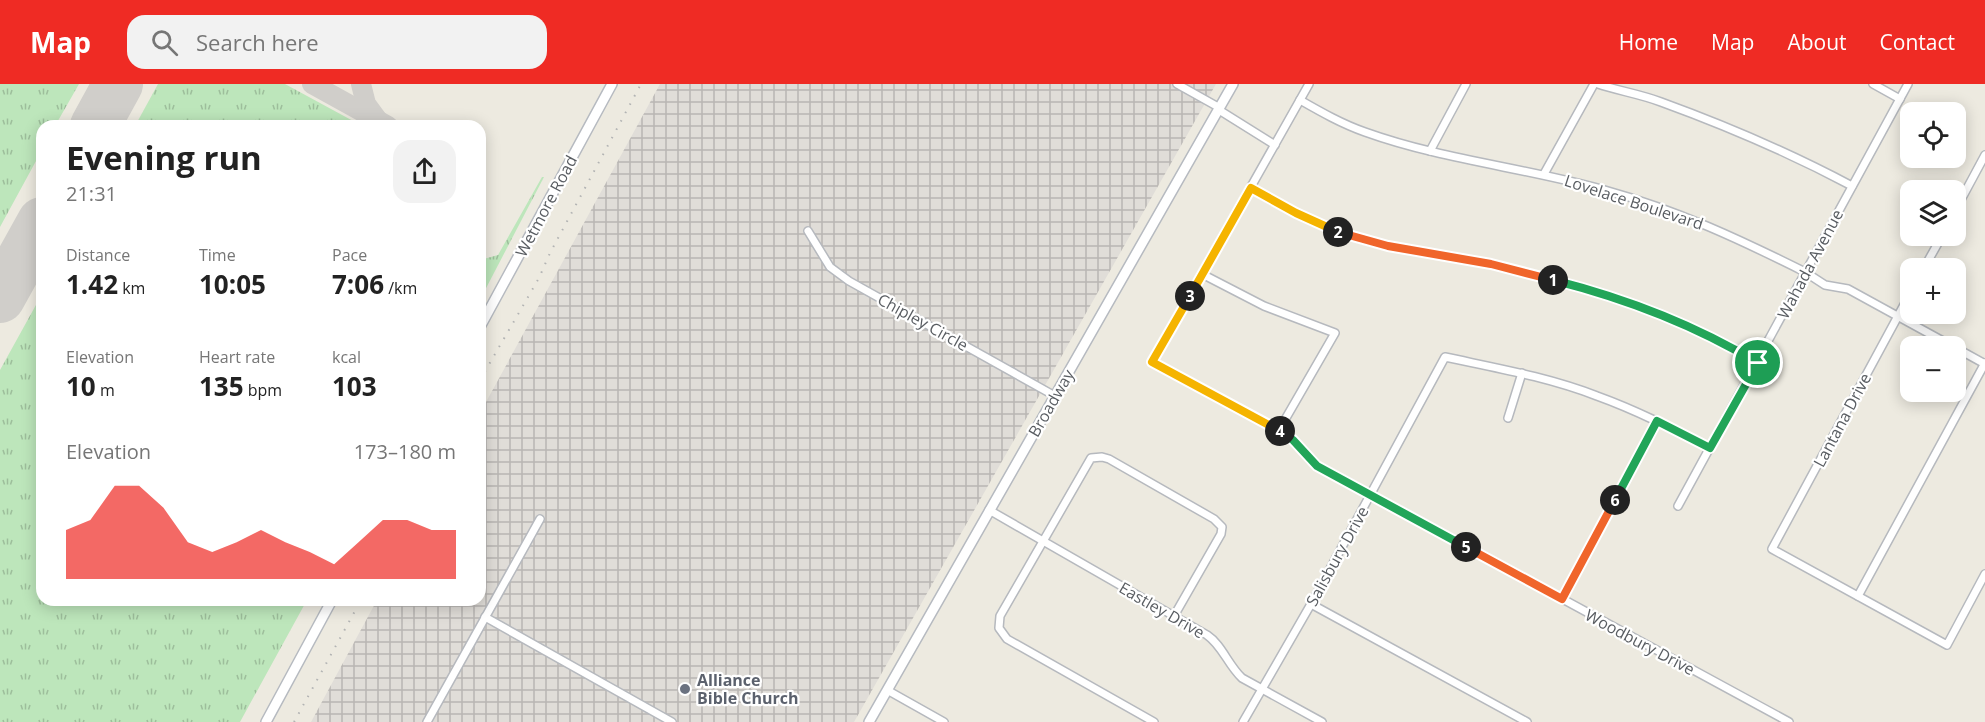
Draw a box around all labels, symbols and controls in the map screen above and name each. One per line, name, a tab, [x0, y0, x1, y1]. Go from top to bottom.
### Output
search box	[127, 15, 547, 69]
text: Map	[30, 23, 91, 61]
icon: search	[148, 26, 181, 59]
text: Search here	[196, 27, 319, 57]
text: Home	[1619, 28, 1678, 56]
text: Map	[1711, 28, 1754, 56]
text: About	[1787, 28, 1847, 56]
text: Contact	[1880, 28, 1955, 56]
map controls	[1900, 102, 1966, 402]
button: locate	[1900, 102, 1966, 168]
text: Evening run	[66, 135, 262, 180]
button: share	[393, 140, 456, 203]
street label: Wetmore Road	[510, 151, 582, 261]
street label: Lovelace Boulevard	[1562, 169, 1706, 235]
text: 21:31	[66, 180, 117, 207]
button: layers	[1900, 180, 1966, 246]
street label: Wahada Avenue	[1772, 205, 1848, 323]
pin: 2	[1323, 217, 1353, 247]
text: 2	[1333, 221, 1343, 243]
text: Distance	[66, 244, 130, 266]
text: Time	[199, 244, 236, 266]
text: Pace	[332, 244, 367, 266]
button: +	[1900, 258, 1966, 324]
pin: 1	[1538, 265, 1568, 295]
text: 1.42	[66, 266, 118, 302]
text: 10:05	[199, 266, 266, 302]
text: 7:06	[332, 266, 384, 302]
text: 1	[1548, 269, 1558, 291]
text: km	[118, 277, 145, 299]
text: /km	[384, 277, 417, 299]
pin: 3	[1175, 281, 1205, 311]
text: 3	[1185, 285, 1195, 307]
street label: Chipley Circle	[874, 288, 972, 356]
button: −	[1900, 336, 1966, 402]
pin	[1732, 337, 1783, 388]
text: Elevation	[66, 346, 134, 368]
text: Heart rate	[199, 346, 275, 368]
text: kcal	[332, 346, 361, 368]
icon: arrive	[1741, 346, 1774, 379]
street label: Broadway	[1023, 364, 1080, 441]
text: 10	[66, 368, 96, 404]
text: 135	[199, 368, 244, 404]
text: 103	[332, 368, 377, 404]
street label: Lantana Drive	[1808, 369, 1876, 471]
text: m	[96, 379, 115, 401]
text: bpm	[244, 379, 282, 401]
pin: 4	[1265, 416, 1295, 446]
text: 4	[1275, 420, 1285, 442]
text: Elevation	[66, 438, 151, 465]
text: 173–180 m	[354, 438, 456, 465]
pin: 6	[1600, 485, 1630, 515]
text: 6	[1610, 489, 1620, 511]
street label: Salisbury Drive	[1301, 502, 1373, 610]
pin: 5	[1451, 532, 1481, 562]
text: 5	[1461, 536, 1471, 558]
street label: Eastley Drive	[1115, 577, 1209, 643]
street label: Woodbury Drive	[1581, 604, 1699, 680]
place label: Alliance Bible Church	[697, 669, 798, 709]
marker: Alliance Bible Church	[678, 682, 692, 696]

